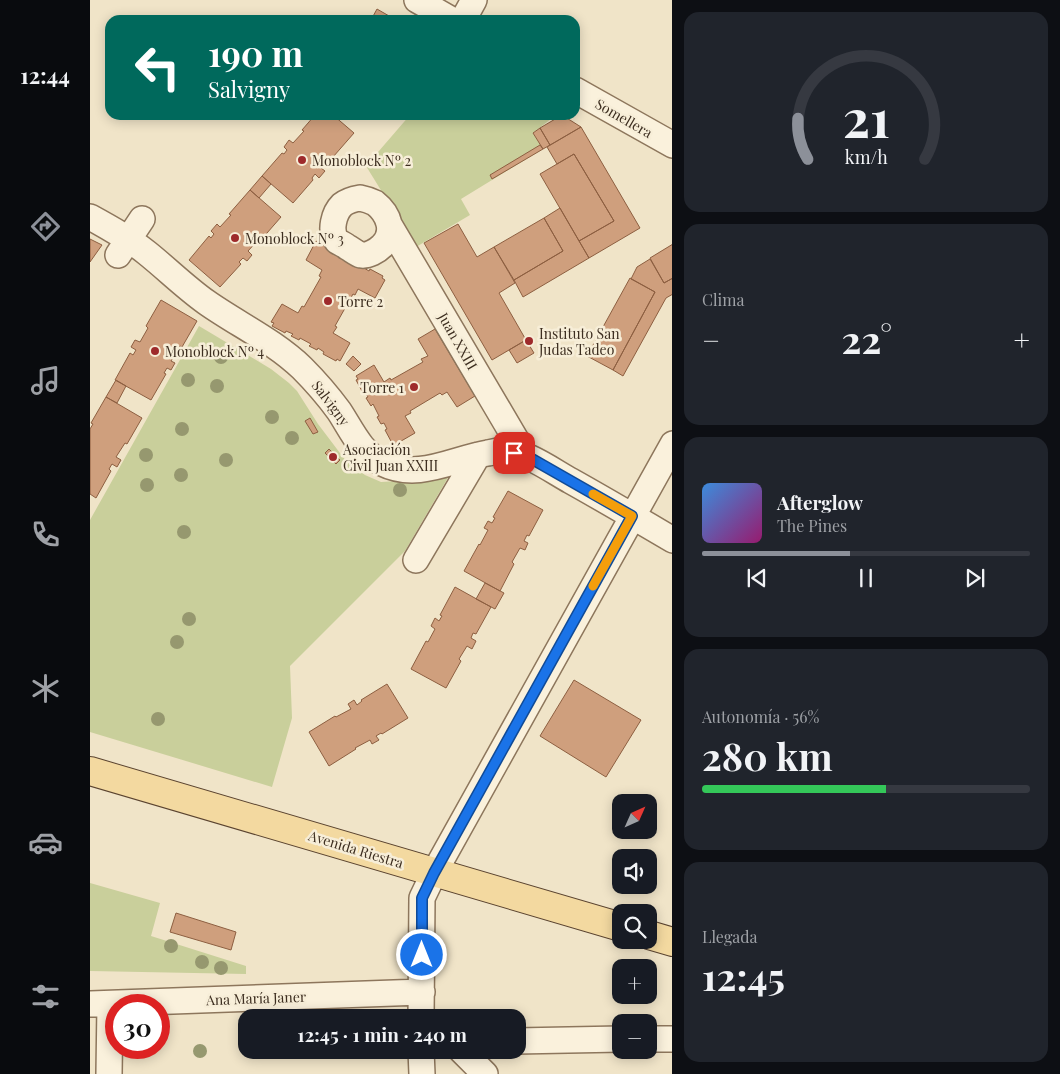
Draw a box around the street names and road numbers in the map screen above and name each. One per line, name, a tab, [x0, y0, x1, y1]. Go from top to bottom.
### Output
street label: Somellera	[592, 94, 656, 142]
street label: Juan XXIII	[433, 308, 482, 373]
street label: Salvigny	[308, 376, 354, 430]
street label: Avenida Riestra	[305, 825, 406, 872]
street label: Ana María Janer	[205, 987, 307, 1009]

